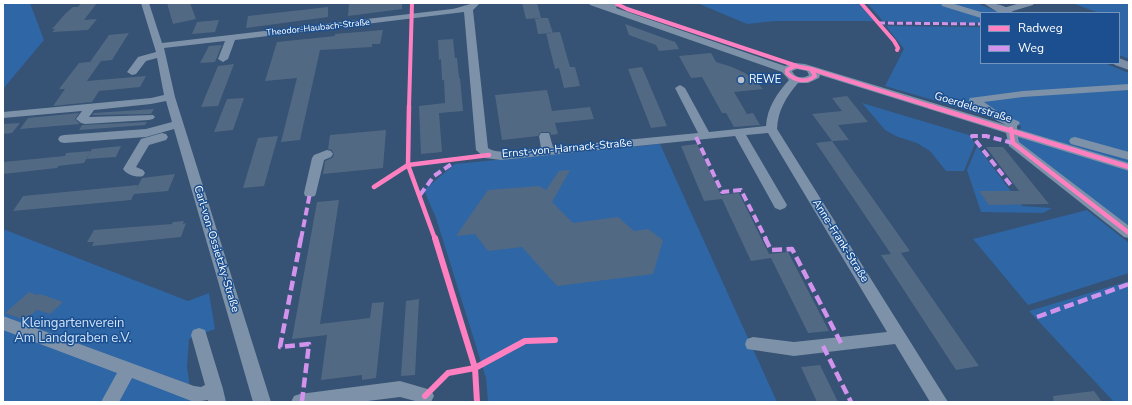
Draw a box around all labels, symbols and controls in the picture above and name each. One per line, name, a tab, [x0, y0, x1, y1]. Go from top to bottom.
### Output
legend	[980, 12, 1120, 64]
street label: Theodor-Haubach-Straße	[266, 17, 370, 39]
text: Radweg	[1018, 20, 1063, 36]
text: Weg	[1018, 40, 1044, 56]
place label: REWE	[749, 73, 781, 87]
marker: REWE	[736, 75, 746, 85]
street label: Goerdelerstraße	[933, 90, 1013, 126]
street label: Ernst-von-Harnack-Straße	[501, 137, 633, 161]
street label: Carl-von-Ossietzky-Straße	[190, 184, 242, 314]
street label: Anne-Frank-Straße	[809, 197, 871, 285]
park label: Kleingartenverein Am Landgraben e.V.	[14, 316, 132, 347]

